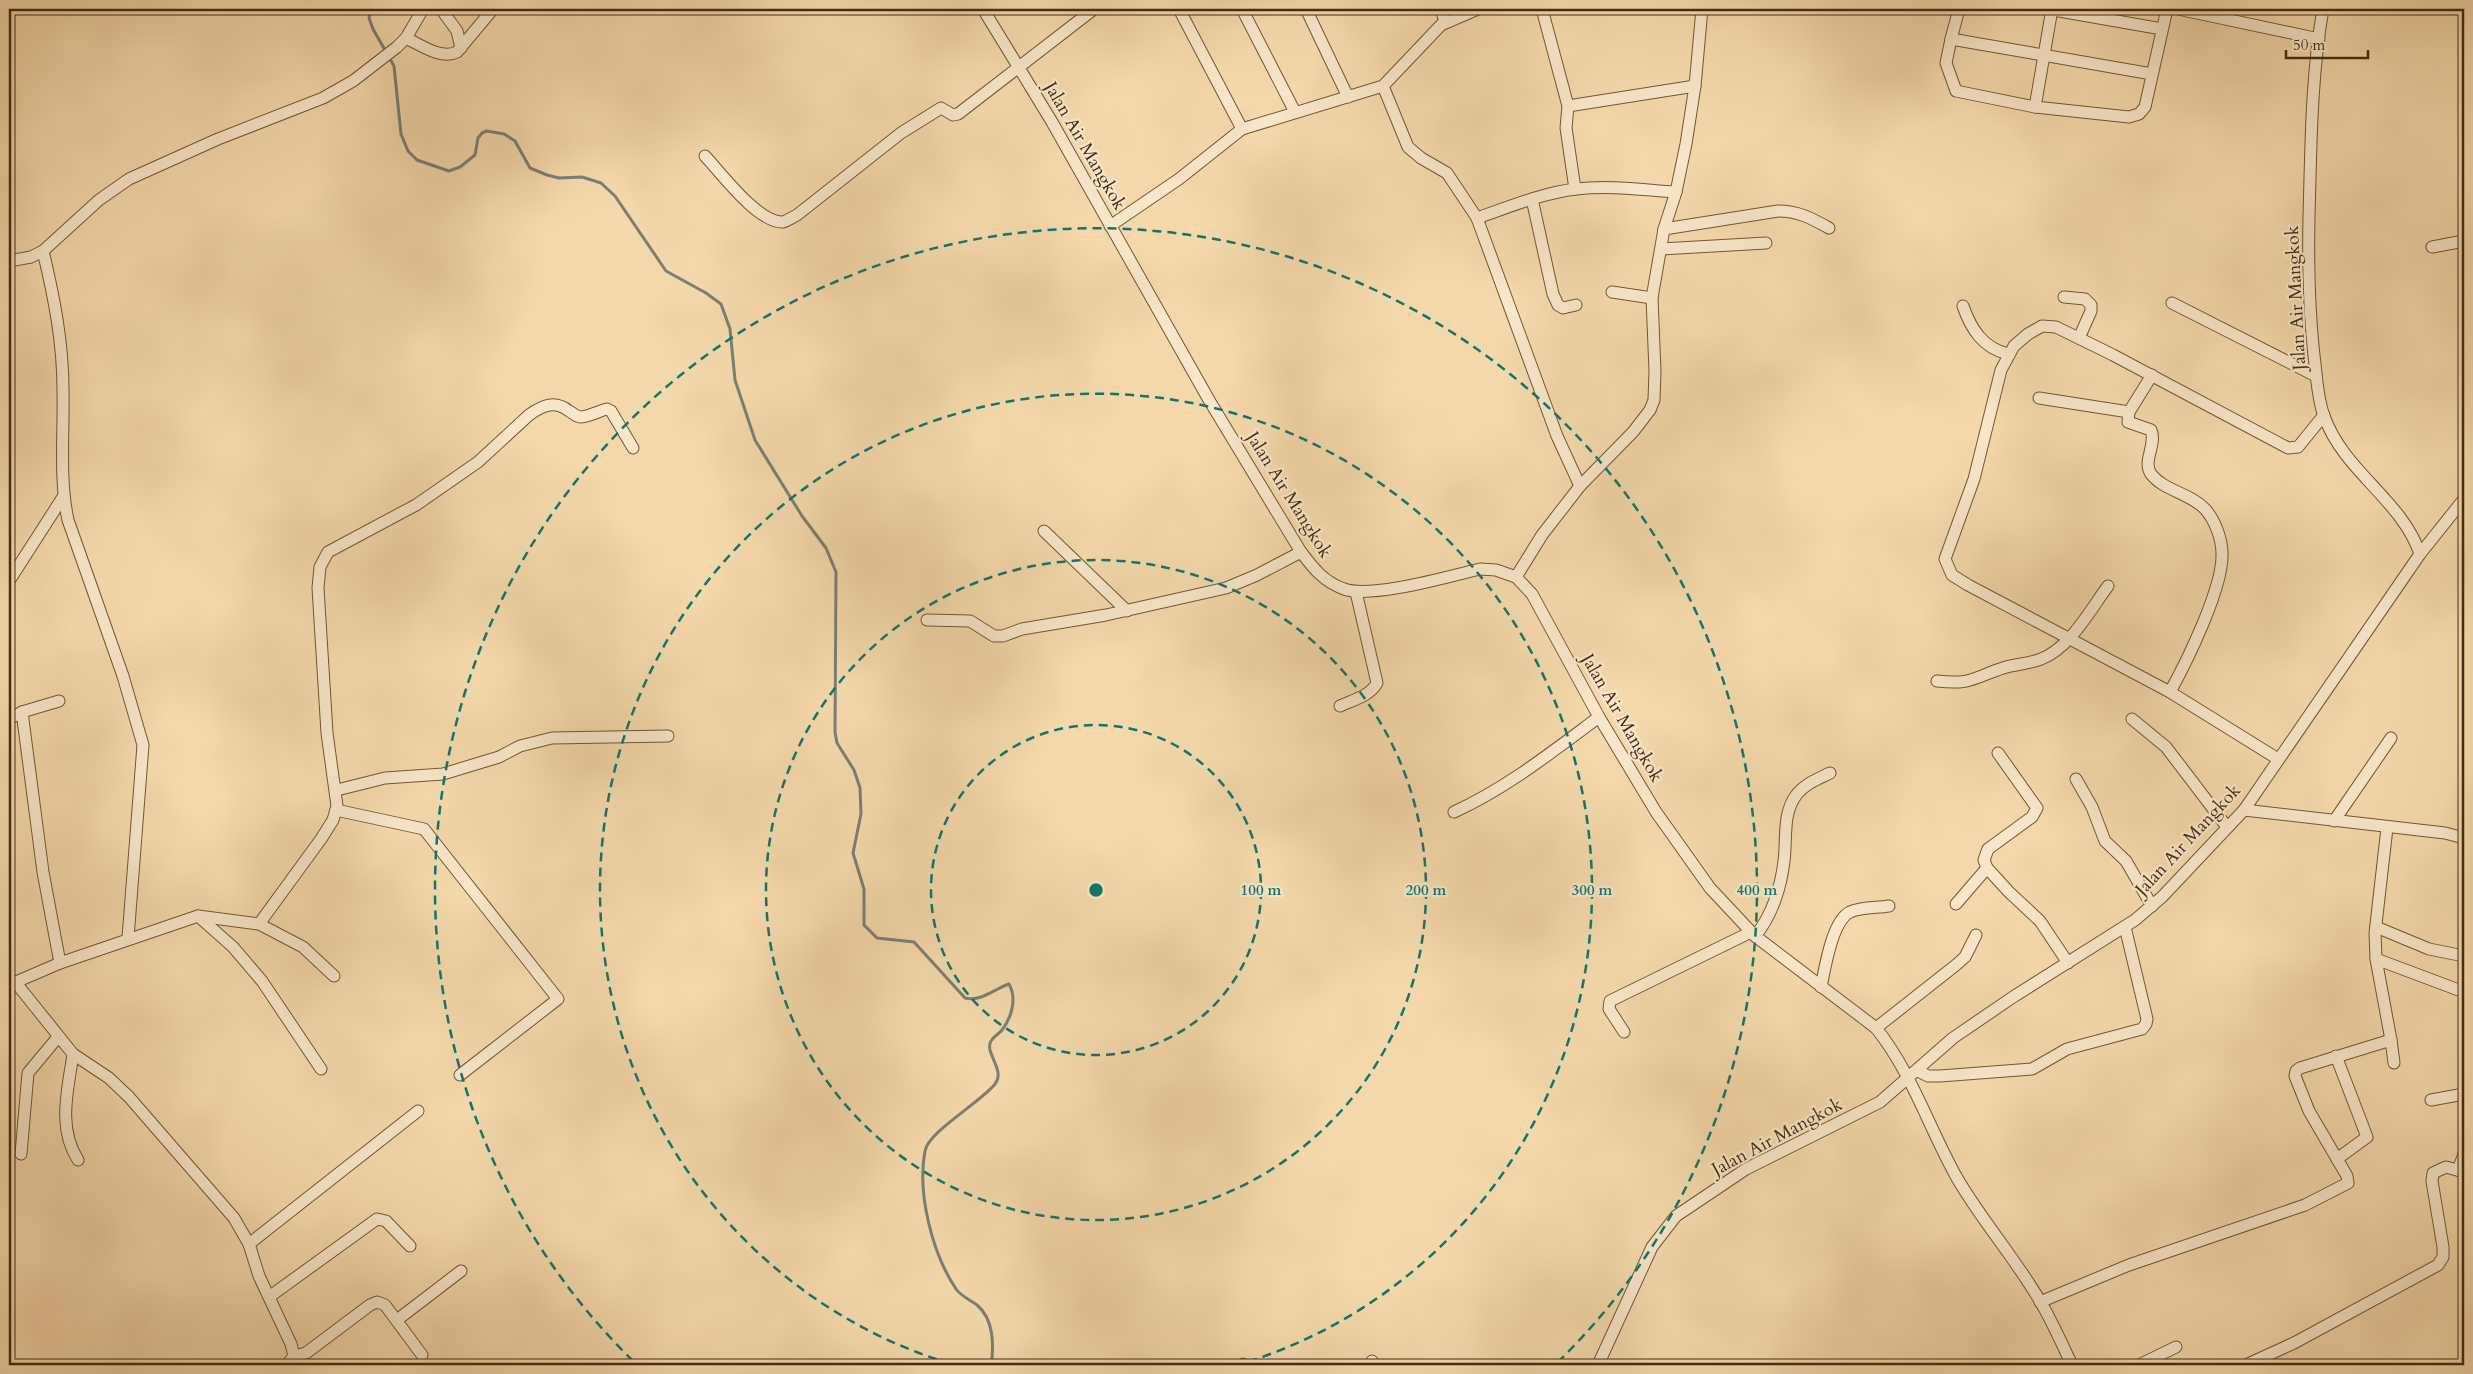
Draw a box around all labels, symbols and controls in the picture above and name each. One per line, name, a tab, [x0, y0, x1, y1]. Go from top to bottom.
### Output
scale bar	[2286, 28, 2368, 60]
text: 50 m	[2293, 35, 2325, 55]
street label: Jalan Air Mangkok	[1037, 75, 1132, 215]
street label: Jalan Air Mangkok	[2280, 225, 2312, 374]
street label: Jalan Air Mangkok	[1238, 425, 1338, 563]
street label: Jalan Air Mangkok	[1574, 647, 1669, 787]
street label: Jalan Air Mangkok	[2128, 778, 2247, 904]
text: 100 m	[1241, 880, 1282, 900]
text: 200 m	[1406, 880, 1447, 900]
text: 300 m	[1572, 880, 1613, 900]
text: 400 m	[1737, 880, 1778, 900]
centre of rings	[1087, 881, 1105, 899]
street label: Jalan Air Mangkok	[1705, 1092, 1847, 1183]

